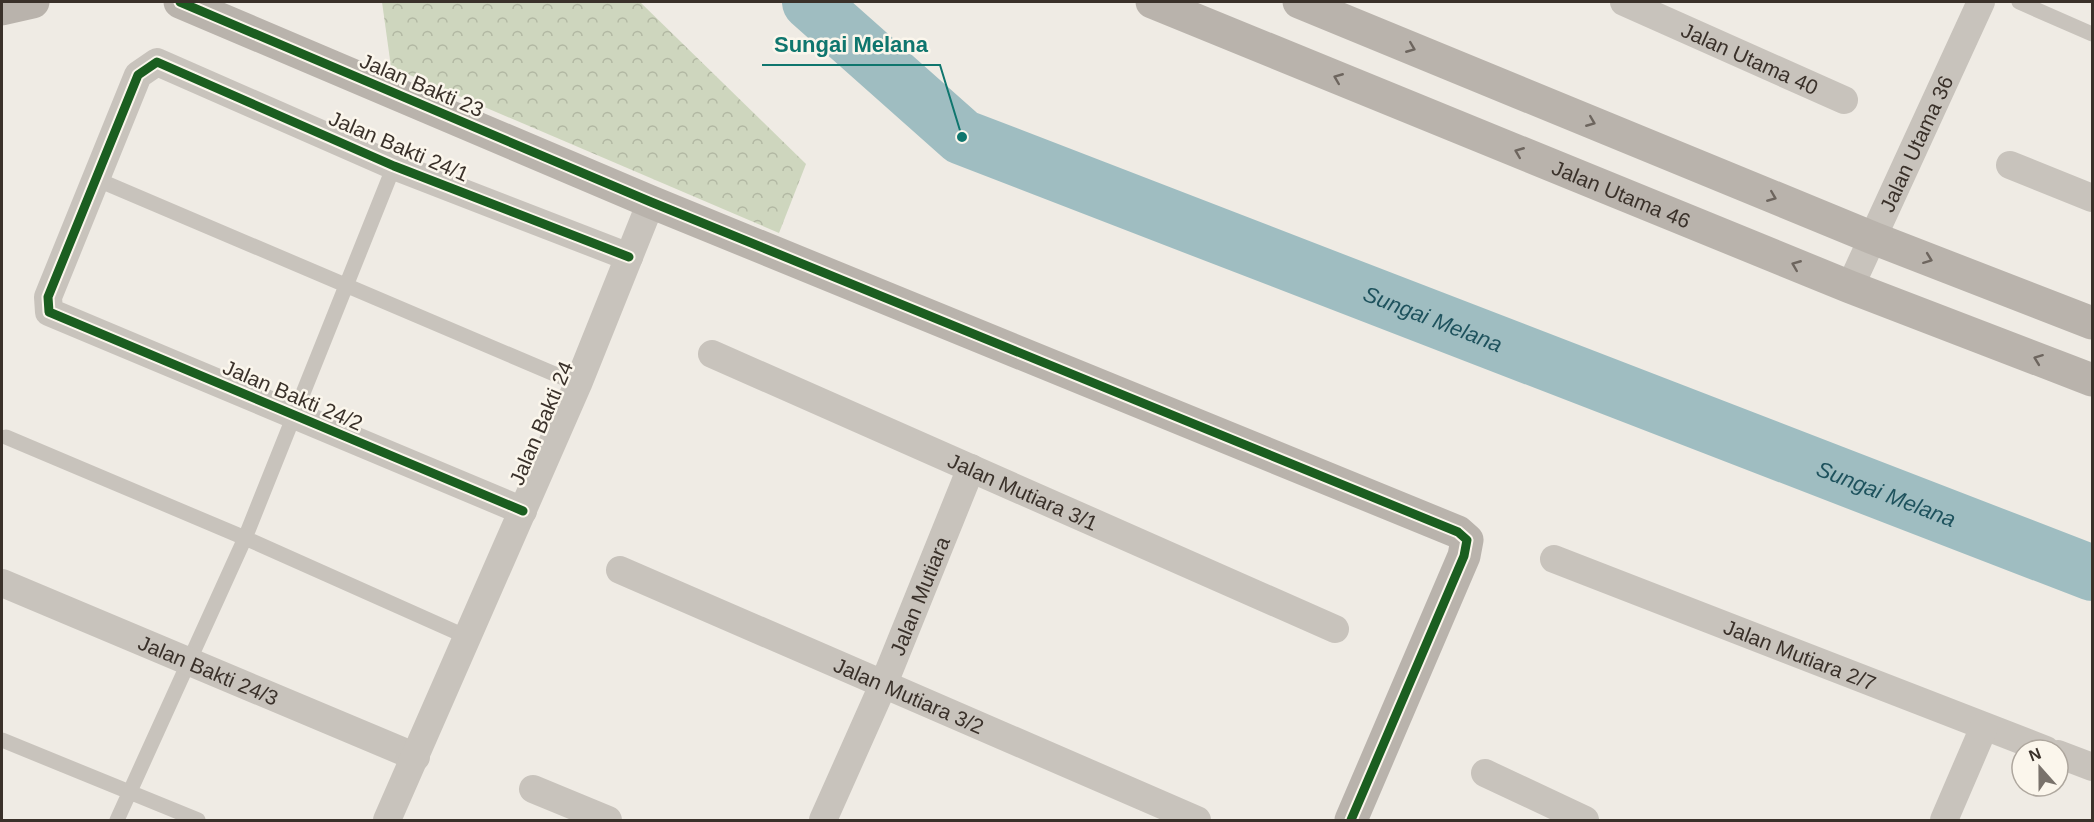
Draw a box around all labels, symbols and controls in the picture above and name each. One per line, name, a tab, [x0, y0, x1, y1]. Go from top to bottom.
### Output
street label: Jalan Utama 40	[1678, 18, 1822, 99]
callout: Sungai Melana	[762, 25, 940, 65]
text: Sungai Melana	[774, 32, 929, 57]
one-way arrow	[1405, 41, 1416, 53]
street label: Jalan Bakti 23	[357, 49, 487, 121]
street label: Jalan Utama 36	[1875, 72, 1957, 215]
one-way arrow	[1333, 73, 1344, 85]
street label: Jalan Bakti 24/1	[326, 106, 472, 186]
one-way arrow	[1585, 115, 1596, 127]
one-way arrow	[1514, 147, 1525, 159]
street label: Jalan Utama 46	[1549, 155, 1694, 232]
one-way arrow	[1765, 190, 1776, 202]
one-way arrow	[1922, 252, 1932, 265]
one-way arrow	[1791, 260, 1802, 272]
water label: Sungai Melana	[1360, 281, 1506, 357]
one-way arrow	[2033, 354, 2044, 366]
street label: Jalan Bakti 24/2	[220, 355, 366, 435]
street label: Jalan Bakti 24	[505, 357, 577, 488]
street label: Jalan Mutiara 3/1	[945, 448, 1101, 534]
water label: Sungai Melana	[1813, 456, 1959, 532]
street label: Jalan Mutiara	[885, 533, 954, 659]
street label: Jalan Mutiara 2/7	[1721, 615, 1879, 694]
street label: Jalan Bakti 24/3	[135, 630, 282, 709]
street label: Jalan Mutiara 3/2	[830, 653, 988, 738]
north arrow	[2010, 738, 2070, 798]
text: N	[2026, 744, 2043, 764]

